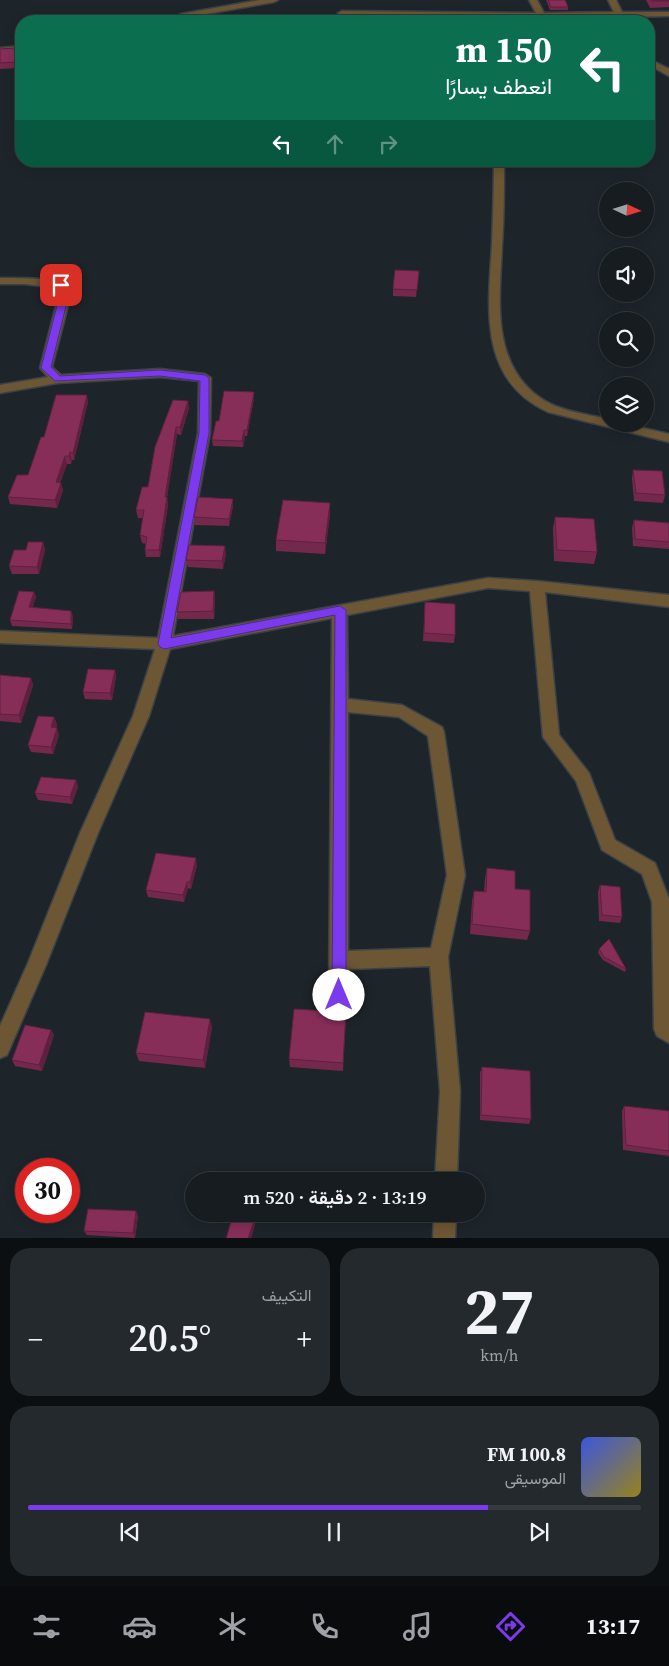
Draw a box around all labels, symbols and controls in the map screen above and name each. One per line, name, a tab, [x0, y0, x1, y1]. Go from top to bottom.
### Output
text: 150 m	[456, 26, 552, 74]
icon: left	[570, 35, 635, 100]
text: انعطف يسارًا	[445, 71, 552, 101]
icon: left	[268, 130, 296, 158]
icon: ahead	[321, 130, 349, 158]
icon: right	[374, 130, 402, 158]
north arrow	[599, 182, 654, 238]
map controls	[599, 182, 654, 432]
button: sound	[599, 247, 654, 302]
pin	[40, 264, 82, 306]
icon: arrive	[47, 271, 75, 299]
button: search	[599, 312, 654, 367]
button: layers	[599, 377, 654, 432]
position arrow	[312, 968, 364, 1020]
speed limit sign: 30	[15, 1158, 80, 1223]
text: 13:19 · 2 دقيقة · 520 m	[243, 1184, 427, 1210]
text: 27	[464, 1267, 534, 1356]
text: التكييف	[262, 1284, 312, 1306]
text: 20.5°	[128, 1312, 211, 1364]
text: −	[28, 1320, 43, 1358]
text: +	[297, 1320, 312, 1358]
text: km/h	[480, 1344, 518, 1366]
text: 100.8 FM	[487, 1441, 566, 1467]
text: الموسيقى	[505, 1467, 566, 1489]
icon: previous	[116, 1518, 144, 1546]
icon: pause	[320, 1518, 348, 1546]
icon: next	[525, 1518, 553, 1546]
icon: filters	[29, 1609, 64, 1644]
icon: car	[122, 1609, 157, 1644]
icon: climate	[215, 1609, 250, 1644]
icon: phone	[307, 1609, 342, 1644]
icon: music	[400, 1609, 435, 1644]
icon: directions	[493, 1609, 528, 1644]
text: 13:17	[586, 1611, 640, 1641]

